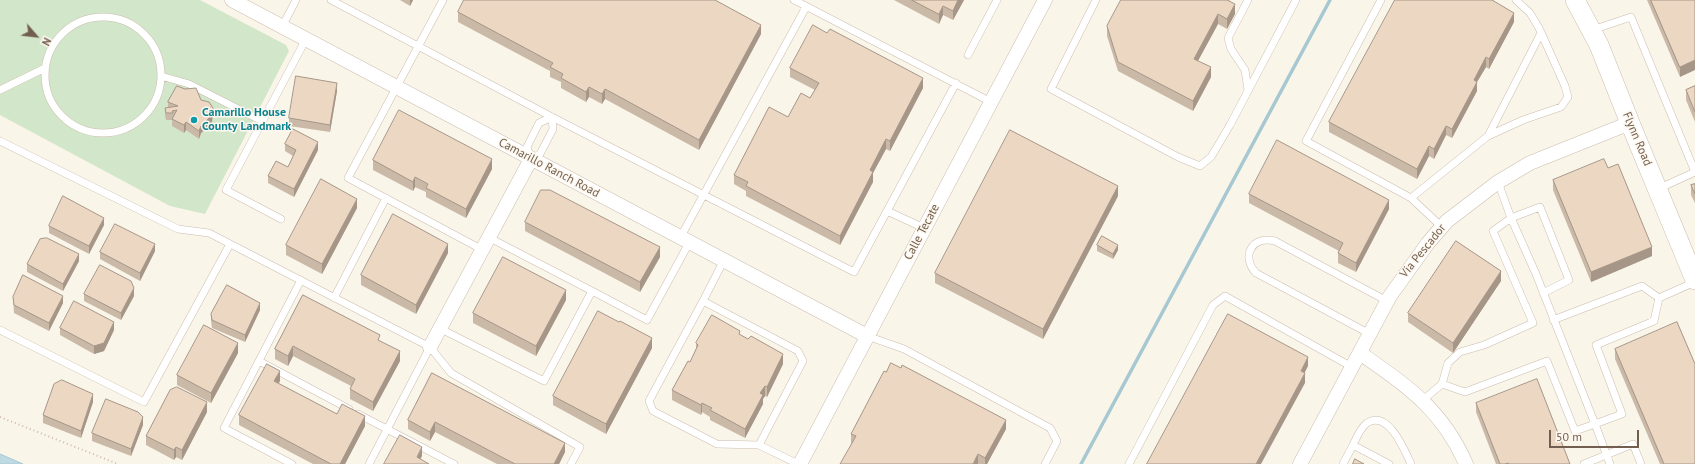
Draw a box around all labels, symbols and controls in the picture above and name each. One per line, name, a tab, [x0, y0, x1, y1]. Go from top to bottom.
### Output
north arrow	[16, 16, 56, 56]
text: N	[39, 35, 54, 48]
place label: Camarillo House County Landmark	[202, 106, 291, 134]
street label: Flynn Road	[1619, 110, 1655, 168]
marker: Camarillo House County Landmark	[189, 115, 199, 125]
street label: Camarillo Ranch Road	[496, 135, 602, 201]
street label: Calle Tecate	[901, 202, 943, 262]
street label: Via Pescador	[1397, 221, 1449, 281]
scale bar	[1551, 422, 1641, 448]
text: 50 m	[1556, 429, 1582, 444]

